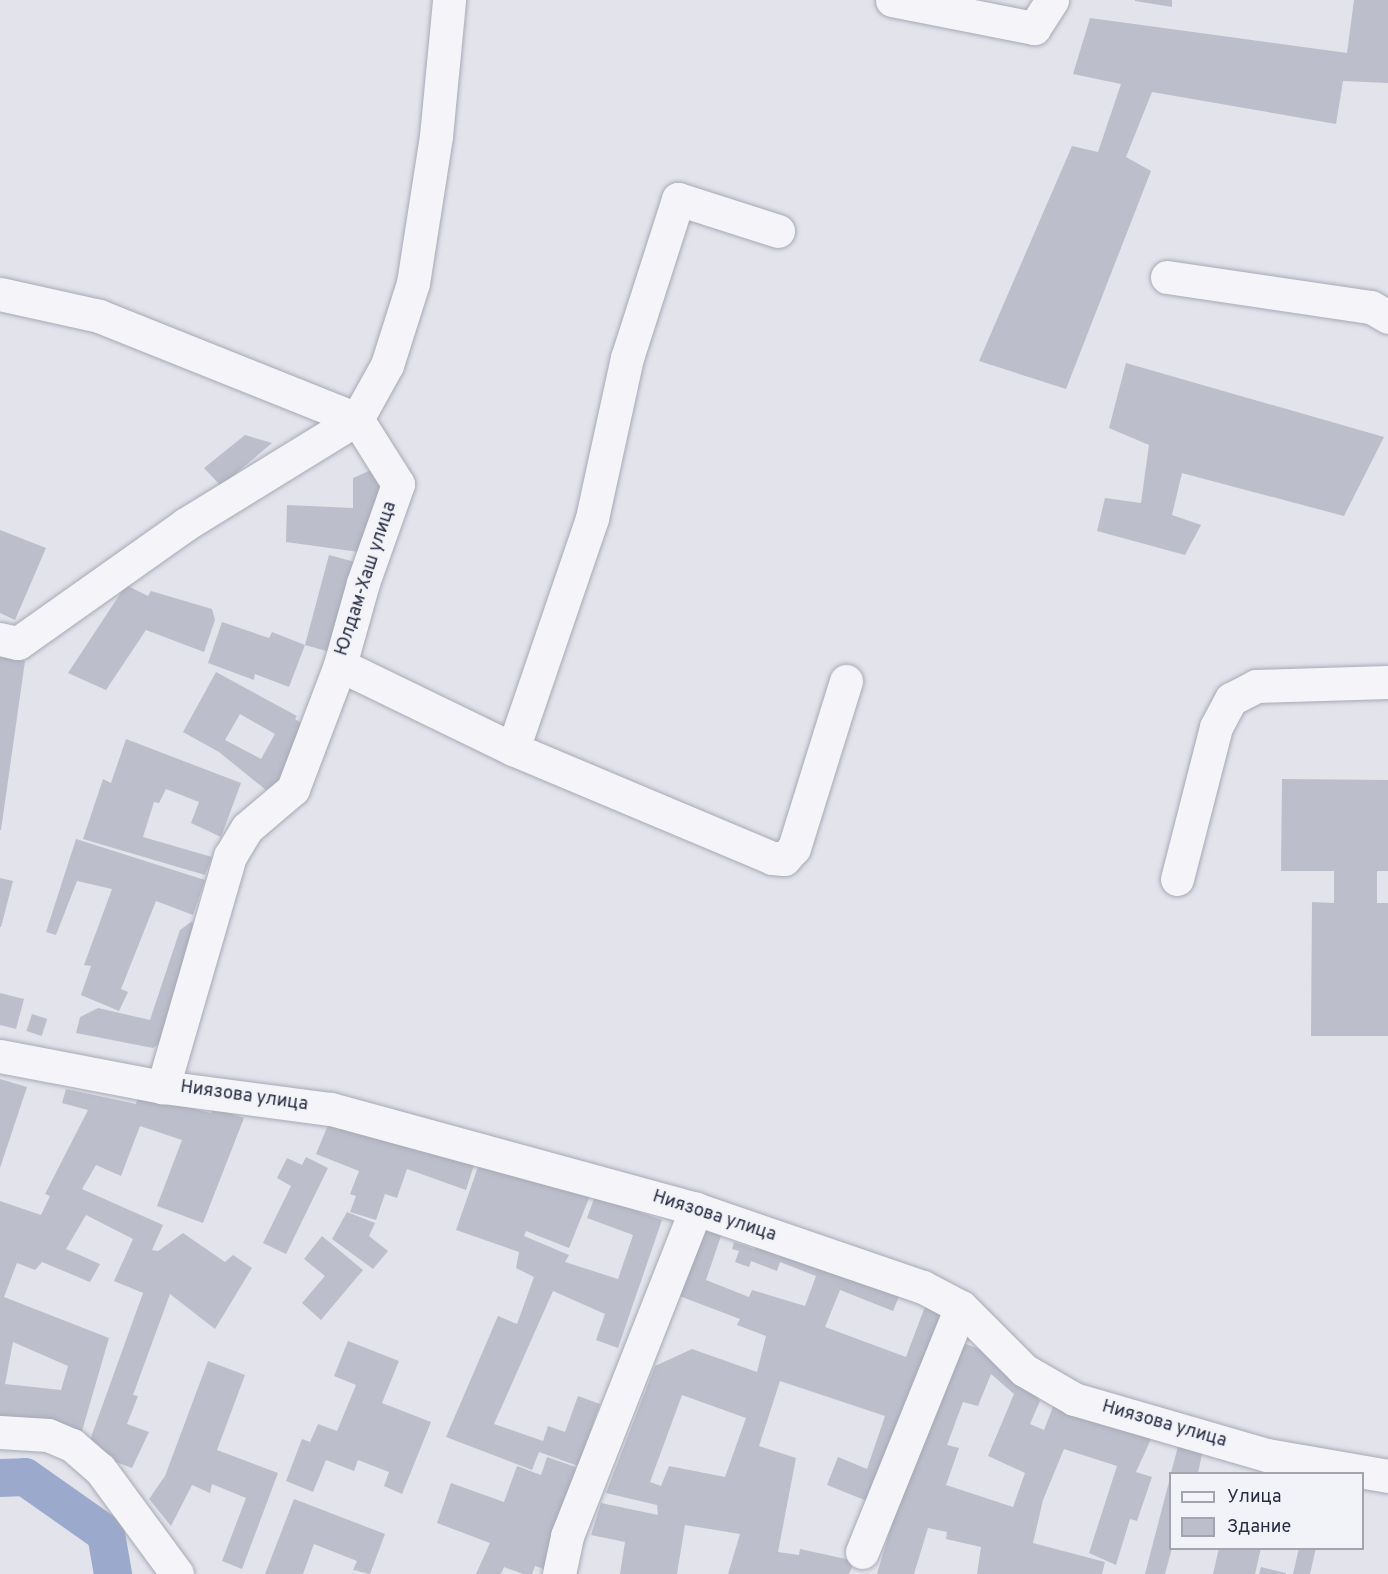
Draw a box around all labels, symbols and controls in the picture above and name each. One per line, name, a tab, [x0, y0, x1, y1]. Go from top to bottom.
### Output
street label: Юлдам-Хаш улица	[332, 499, 402, 659]
street label: Ниязова улица	[179, 1077, 309, 1117]
street label: Ниязова улица	[649, 1187, 779, 1247]
street label: Ниязова улица	[1099, 1397, 1229, 1453]
legend	[1169, 1472, 1364, 1550]
text: Улица	[1227, 1486, 1281, 1509]
text: Здание	[1227, 1516, 1291, 1539]

